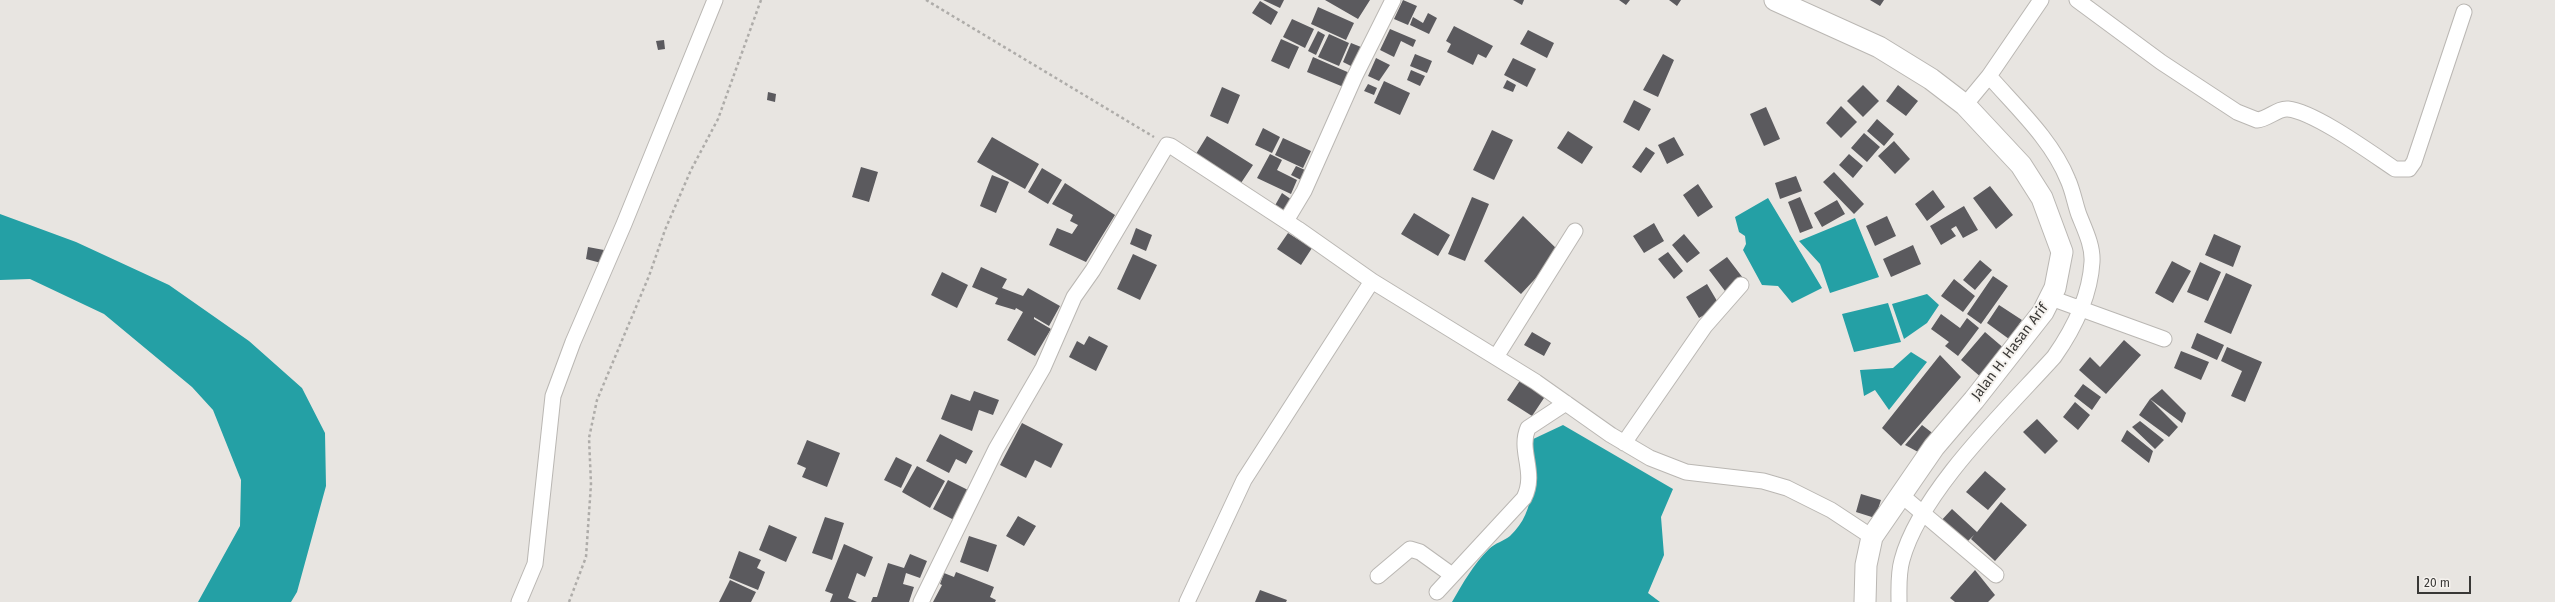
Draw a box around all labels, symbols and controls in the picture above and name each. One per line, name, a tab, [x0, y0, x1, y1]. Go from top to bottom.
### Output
street label: Jalan H. Hasan Arif	[1968, 300, 2052, 404]
scale bar	[2419, 568, 2473, 594]
text: 20 m	[2424, 576, 2450, 590]

